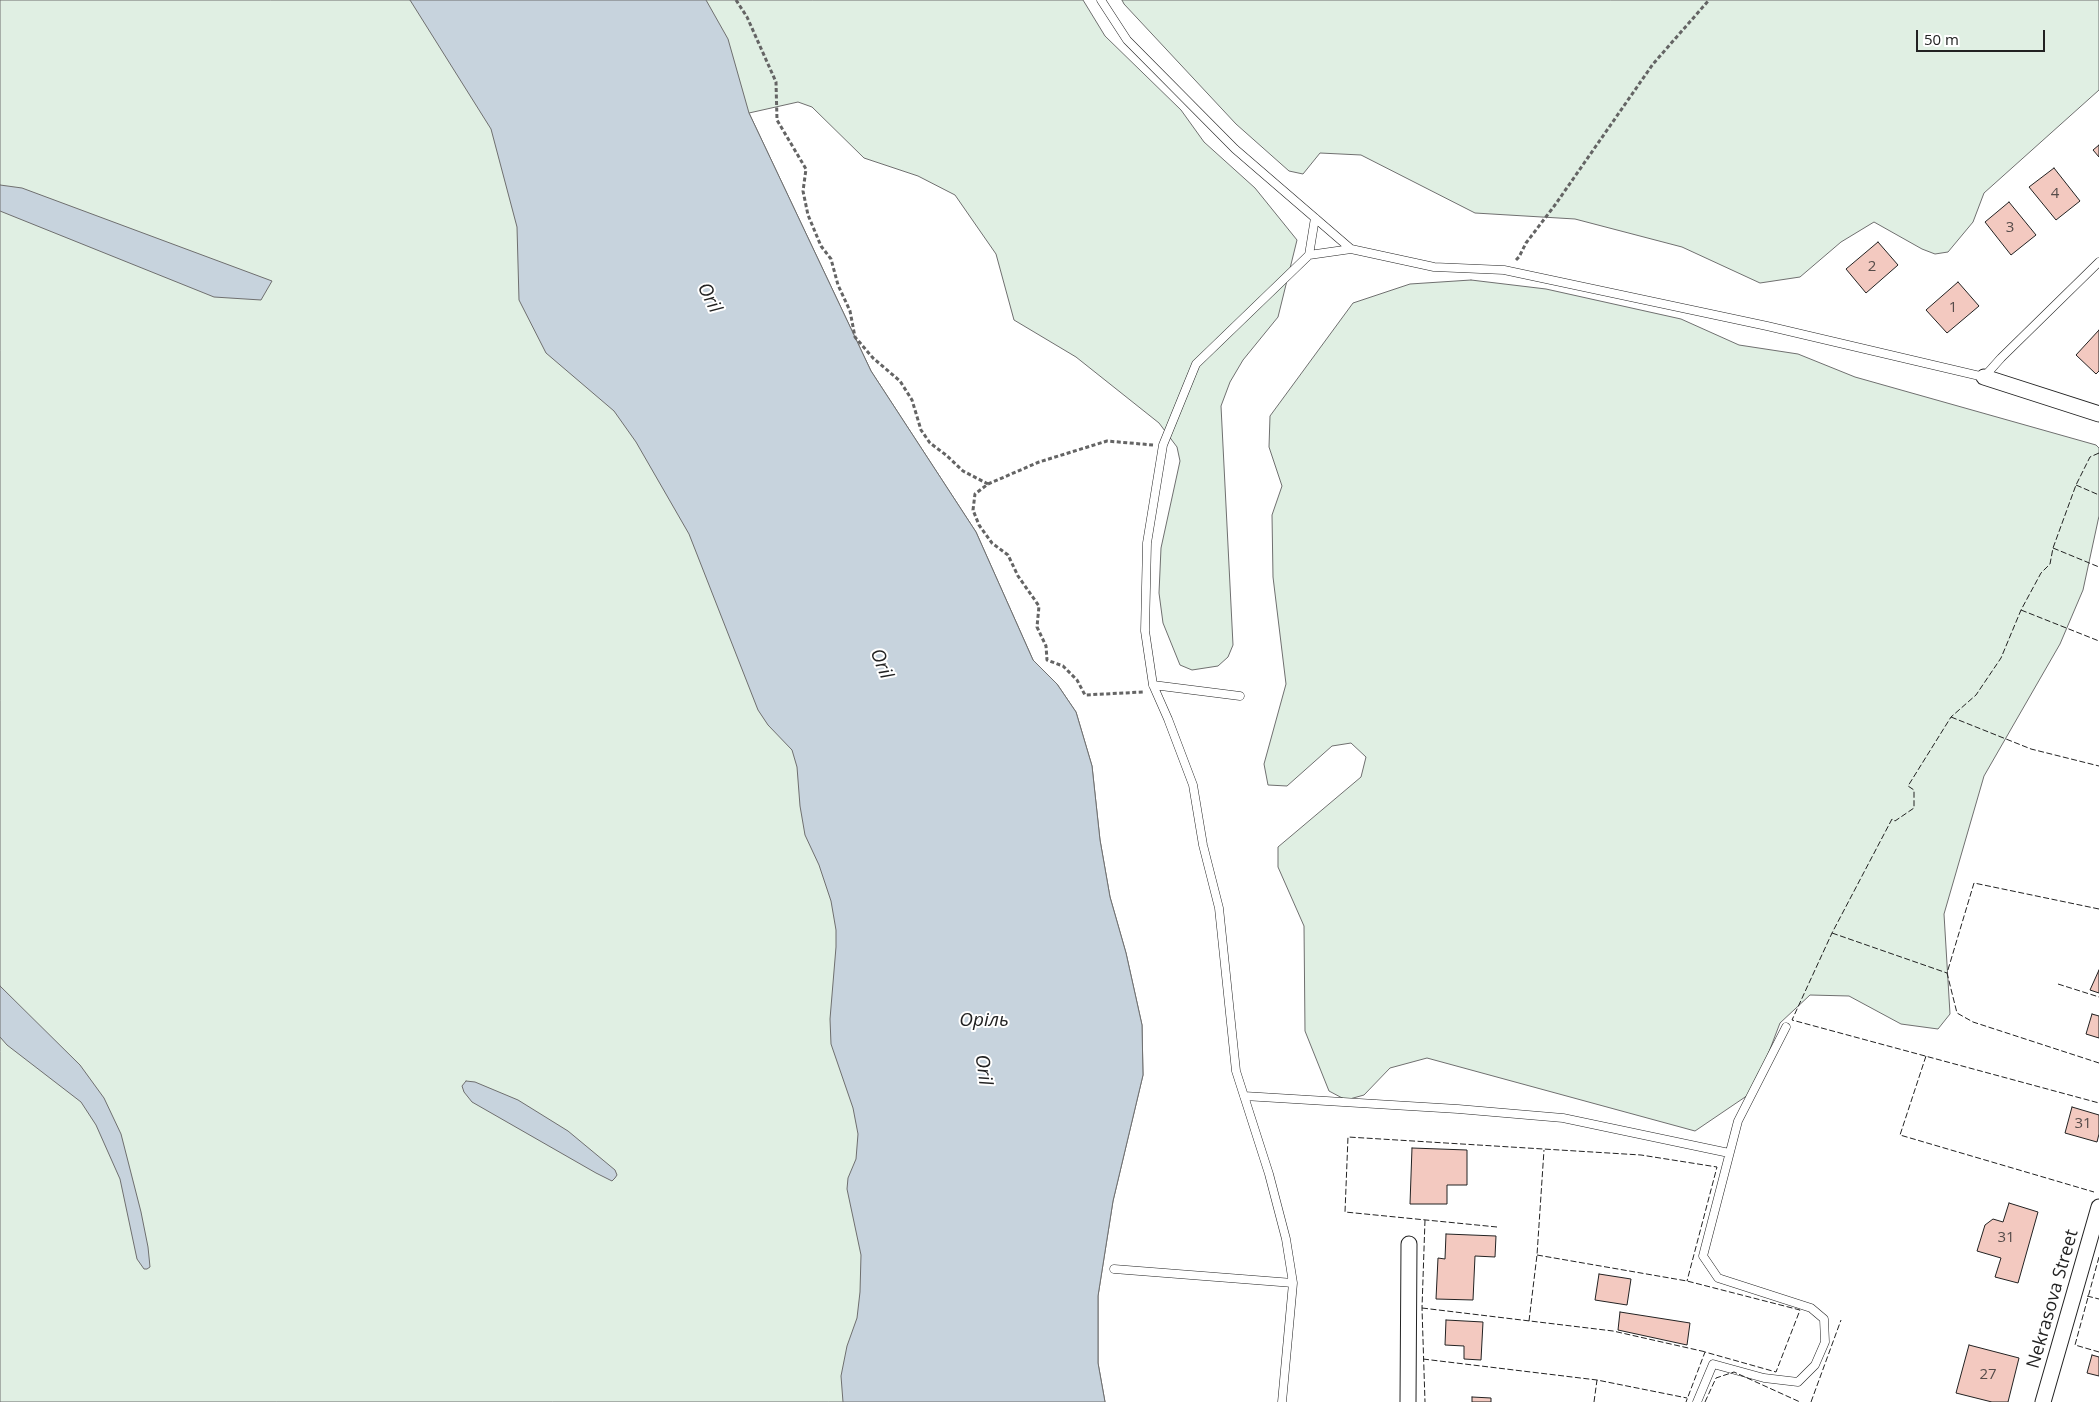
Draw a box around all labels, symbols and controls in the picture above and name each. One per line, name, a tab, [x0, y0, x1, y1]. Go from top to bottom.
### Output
scale bar	[1919, 20, 2048, 52]
text: 50 m	[1924, 29, 1959, 49]
house number: 4	[2051, 185, 2059, 203]
house number: 3	[2006, 219, 2014, 237]
house number: 2	[1868, 258, 1876, 276]
water label: Oril	[692, 279, 726, 317]
house number: 1	[1949, 299, 1957, 317]
water label: Oril	[865, 645, 897, 683]
water label: Орiль	[959, 1010, 1009, 1032]
water label: Oril	[970, 1053, 996, 1087]
house number: 31	[2074, 1115, 2092, 1133]
street label: Nekrasova Street	[2023, 1227, 2083, 1371]
house number: 31	[1997, 1229, 2015, 1247]
house number: 27	[1979, 1366, 1997, 1384]

